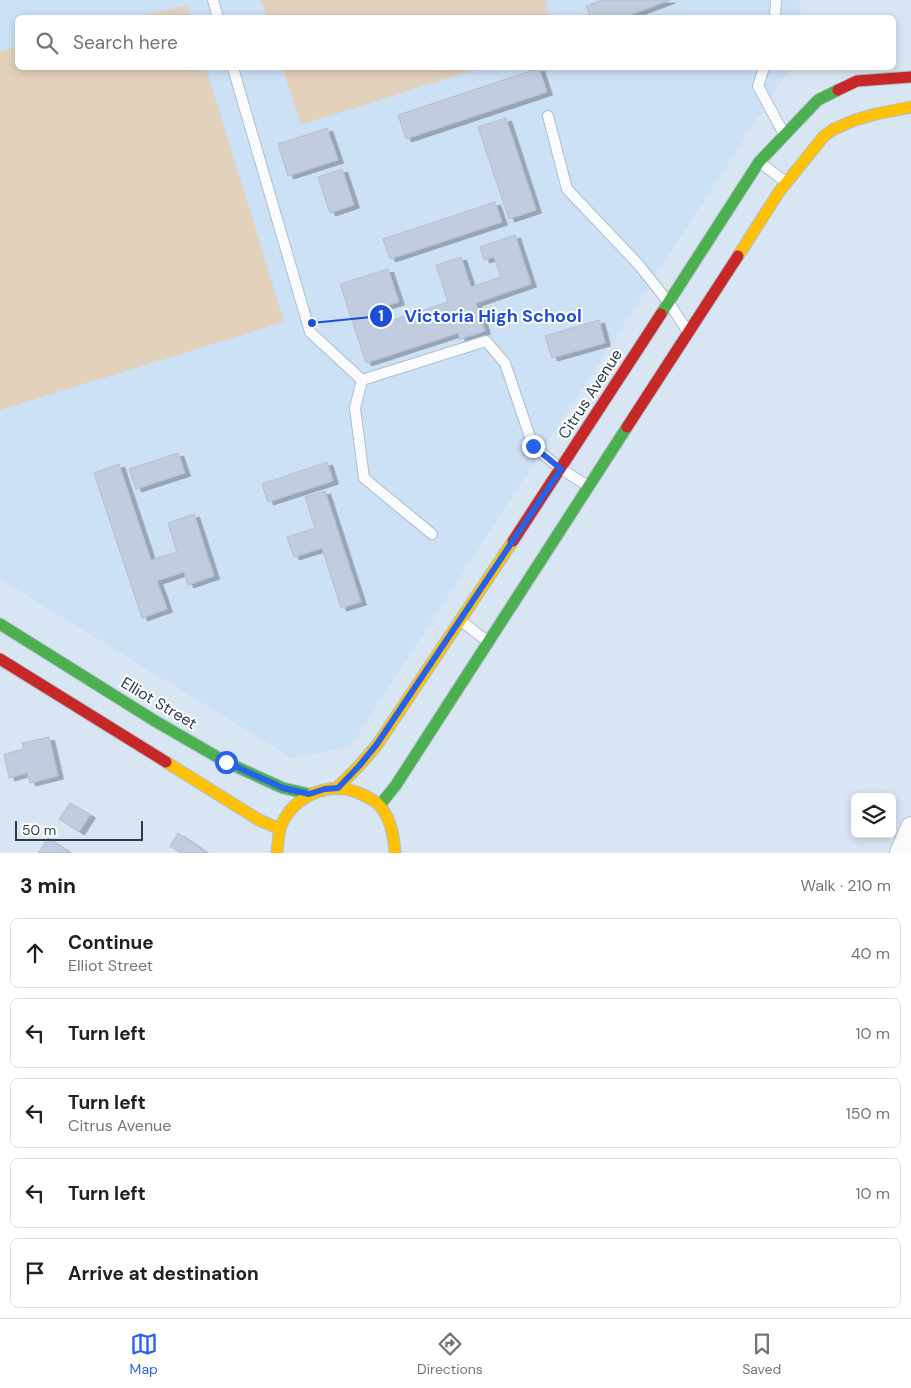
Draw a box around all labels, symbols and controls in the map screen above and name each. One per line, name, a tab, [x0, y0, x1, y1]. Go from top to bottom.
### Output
search box	[15, 15, 896, 70]
icon: search	[33, 29, 61, 57]
text: Search here	[73, 30, 178, 55]
callout: Victoria High School	[369, 300, 592, 333]
text: Victoria High School	[404, 304, 582, 328]
text: 1	[378, 306, 384, 326]
street label: Citrus Avenue	[553, 345, 627, 443]
route end	[522, 435, 545, 458]
street label: Elliot Street	[117, 672, 201, 734]
route start	[215, 751, 238, 774]
map controls	[851, 793, 896, 838]
button: layers	[851, 793, 896, 838]
scale bar	[15, 818, 142, 841]
text: 50 m	[22, 821, 56, 839]
text: 3 min	[20, 872, 76, 900]
text: Walk · 210 m	[801, 875, 891, 896]
text: Continue	[68, 930, 154, 955]
icon: ahead	[21, 939, 49, 967]
text: 40 m	[851, 943, 890, 964]
text: Elliot Street	[68, 955, 153, 976]
icon: left	[21, 1019, 49, 1047]
text: Turn left	[68, 1021, 146, 1046]
text: 10 m	[856, 1023, 890, 1044]
text: Turn left	[68, 1090, 146, 1115]
icon: left	[21, 1099, 49, 1127]
text: 150 m	[846, 1103, 890, 1124]
text: Citrus Avenue	[68, 1115, 171, 1136]
icon: left	[21, 1179, 49, 1207]
text: Turn left	[68, 1181, 146, 1206]
text: 10 m	[856, 1183, 890, 1204]
icon: arrive	[21, 1259, 49, 1287]
text: Arrive at destination	[68, 1261, 259, 1286]
tab: Map	[130, 1330, 158, 1378]
tab: Directions	[417, 1330, 483, 1378]
tab: Saved	[742, 1330, 781, 1378]

